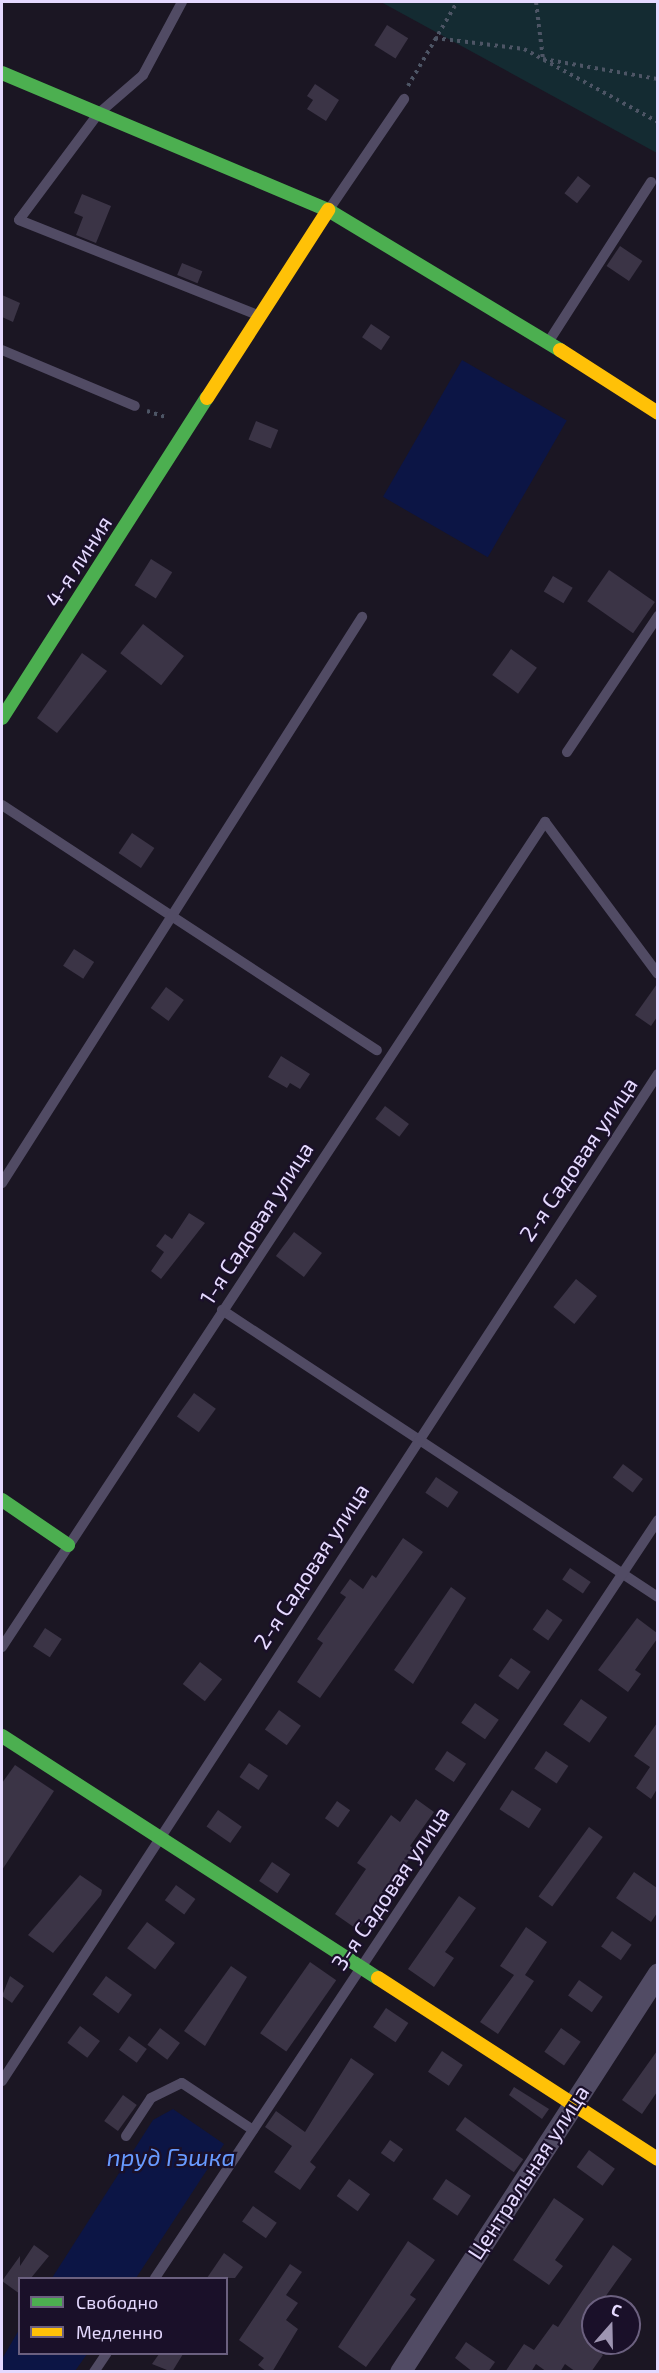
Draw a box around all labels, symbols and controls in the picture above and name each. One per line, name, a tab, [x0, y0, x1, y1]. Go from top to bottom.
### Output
street label: 4-я линия	[39, 511, 117, 611]
street label: 2-я Садовая улица	[513, 1072, 643, 1246]
street label: 1-я Садовая улица	[194, 1137, 318, 1309]
street label: 2-я Садовая улица	[248, 1478, 374, 1654]
street label: 3-я Садовая улица	[325, 1801, 455, 1975]
street label: Центральная улица	[462, 2080, 594, 2264]
water label: пруд Гэшка	[107, 2143, 235, 2171]
legend	[18, 2277, 228, 2355]
text: Свободно	[76, 2291, 158, 2313]
north arrow	[581, 2295, 641, 2355]
text: С	[609, 2299, 624, 2320]
text: Медленно	[76, 2321, 163, 2343]

